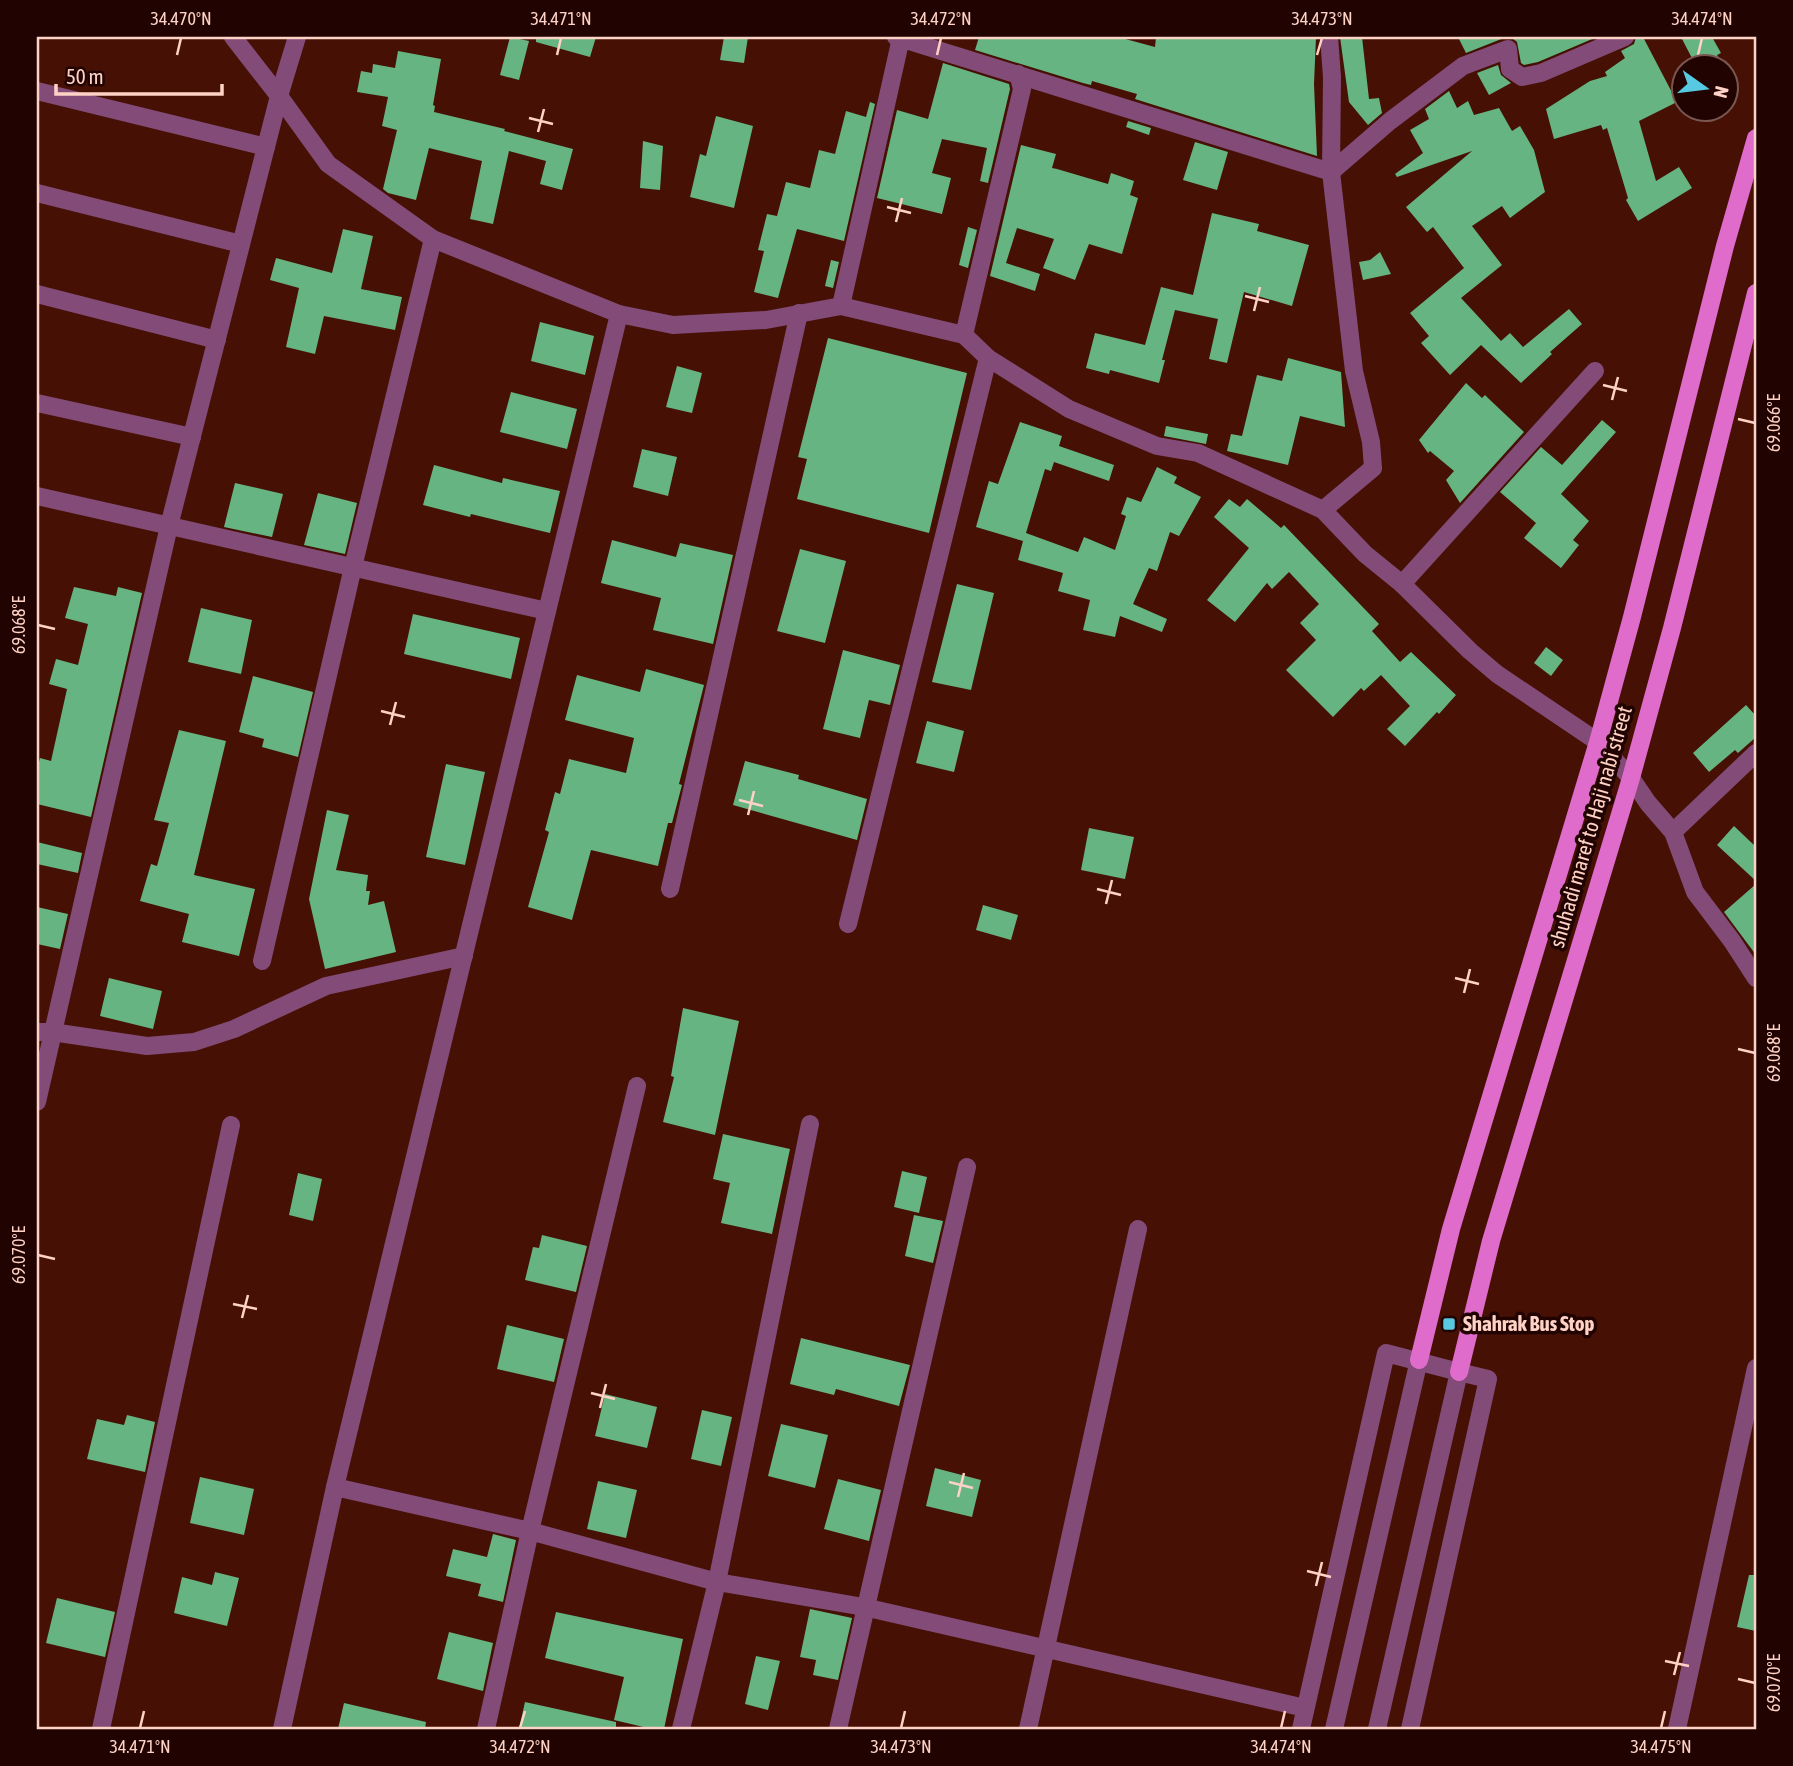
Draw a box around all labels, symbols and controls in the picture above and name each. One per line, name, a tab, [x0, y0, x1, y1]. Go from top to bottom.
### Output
text: 34.470°N	[150, 8, 212, 29]
text: 34.471°N	[530, 8, 592, 29]
text: 34.472°N	[910, 8, 972, 29]
text: 34.473°N	[1291, 8, 1353, 29]
text: 34.474°N	[1671, 8, 1733, 29]
scale bar	[56, 52, 222, 96]
north arrow	[1671, 52, 1741, 122]
text: 50 m	[66, 64, 104, 88]
text: N	[1709, 84, 1734, 100]
text: 69.066°E	[1763, 394, 1784, 452]
text: 69.068°E	[8, 596, 29, 654]
street label: shuhadi maref to Haji nabi street	[1544, 703, 1636, 950]
text: 69.068°E	[1763, 1024, 1784, 1082]
text: 69.070°E	[8, 1226, 29, 1284]
place label: Shahrak Bus Stop	[1463, 1311, 1595, 1335]
marker: Shahrak Bus Stop	[1441, 1316, 1457, 1332]
text: 69.070°E	[1763, 1654, 1784, 1712]
text: 34.471°N	[109, 1736, 171, 1757]
text: 34.472°N	[489, 1736, 551, 1757]
text: 34.473°N	[870, 1736, 932, 1757]
text: 34.474°N	[1250, 1736, 1312, 1757]
text: 34.475°N	[1630, 1736, 1692, 1757]

